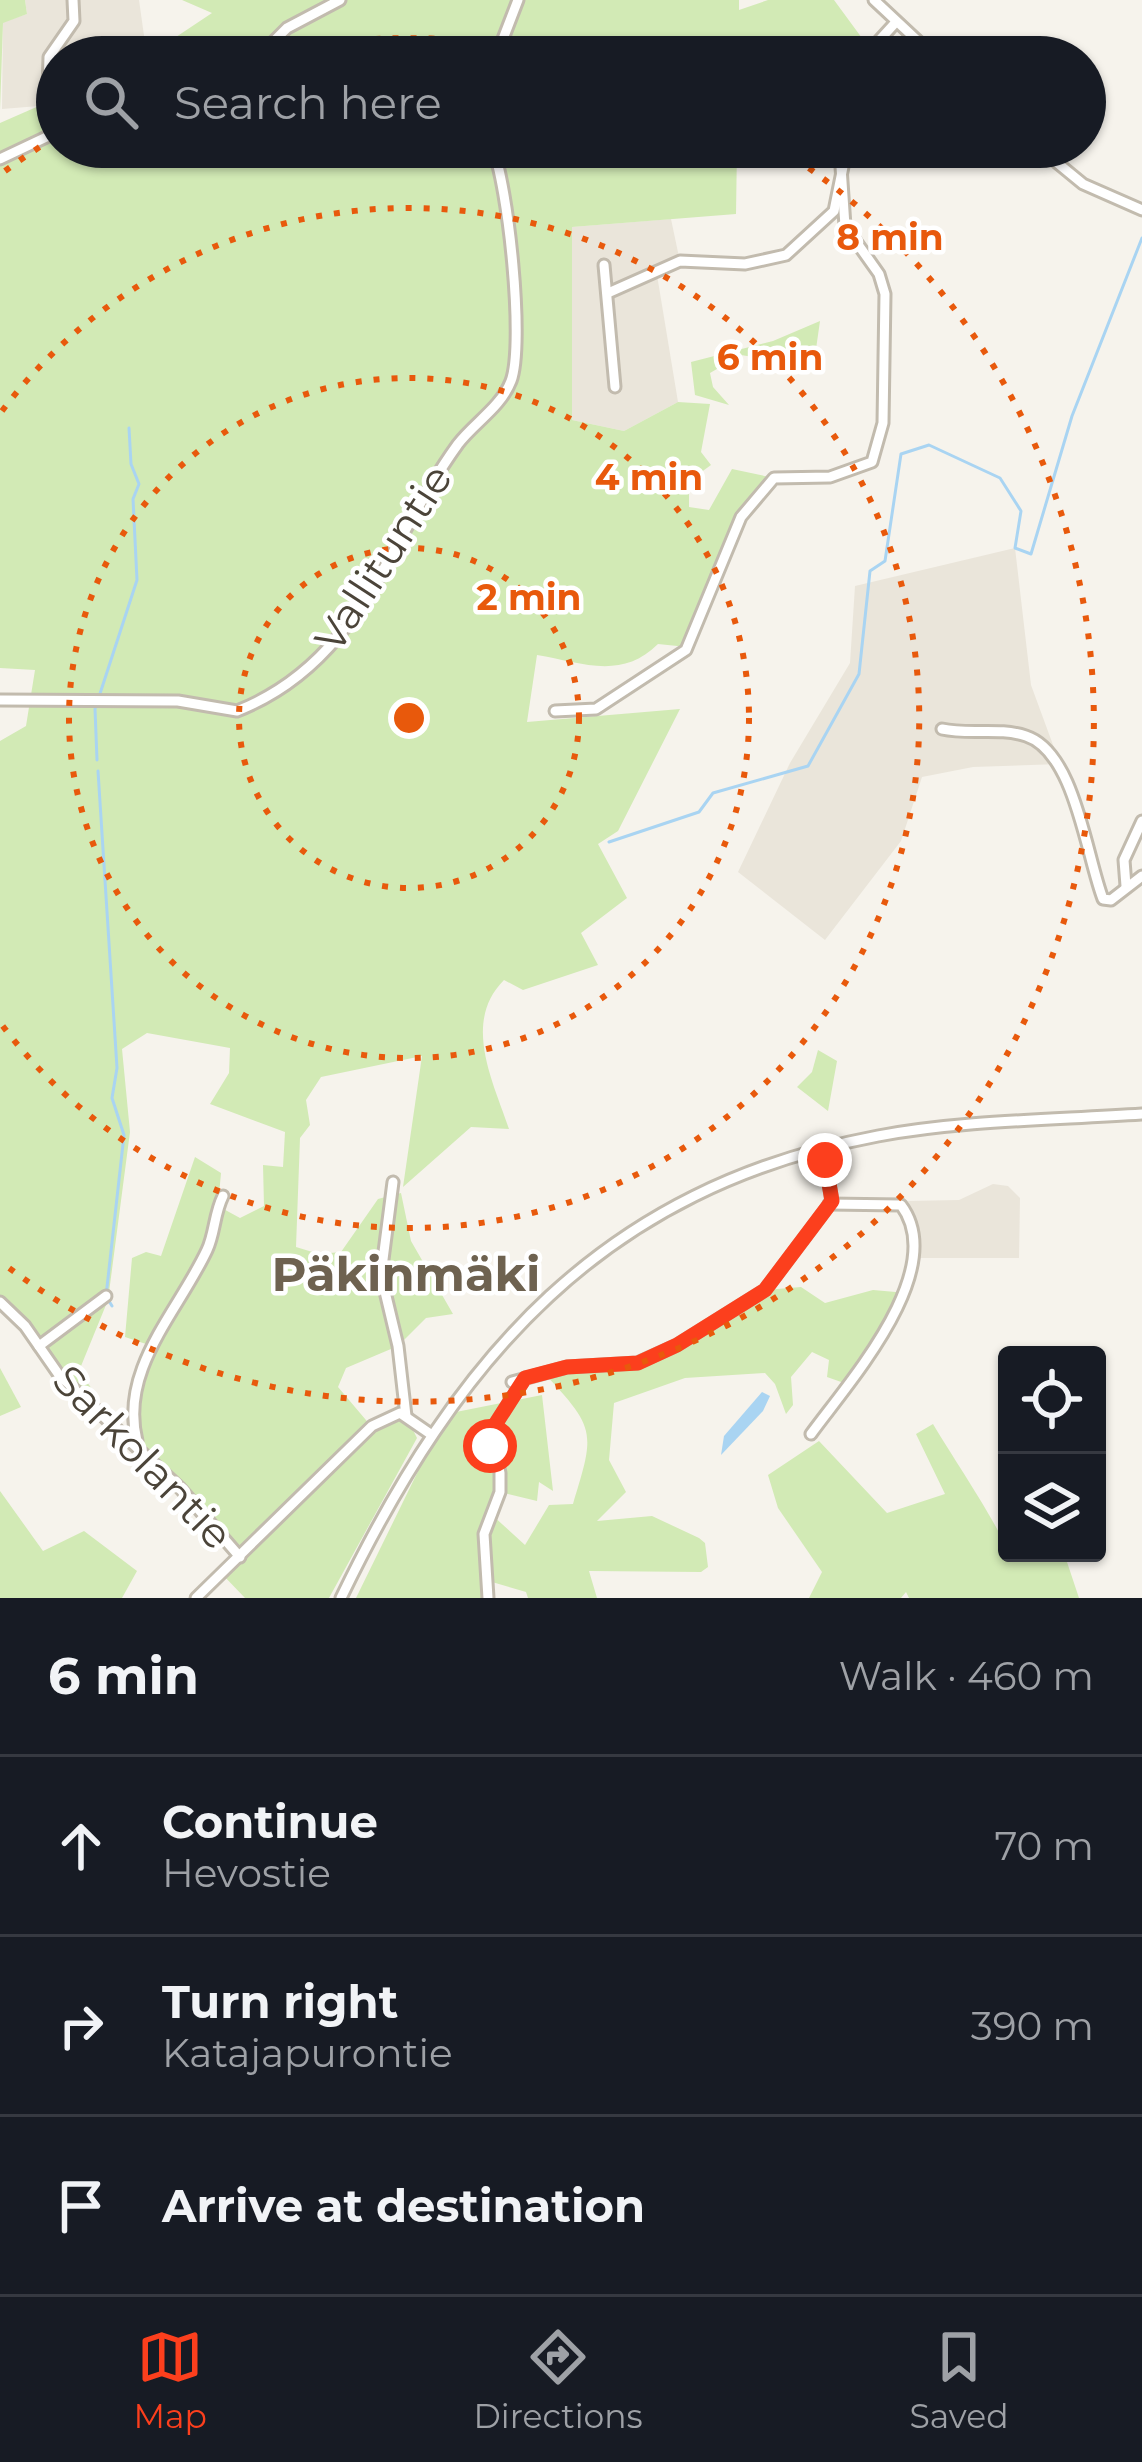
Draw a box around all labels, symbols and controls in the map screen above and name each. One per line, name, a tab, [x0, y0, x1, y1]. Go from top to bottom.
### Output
search box	[36, 36, 1106, 168]
icon: search	[78, 69, 144, 135]
text: Search here	[174, 75, 442, 130]
text: 8 min	[836, 215, 944, 259]
text: 6 min	[717, 335, 823, 379]
street label: Vallituntie	[303, 455, 463, 661]
text: 4 min	[595, 455, 703, 499]
text: 2 min	[477, 575, 581, 619]
centre of rings	[388, 697, 430, 739]
route end	[798, 1133, 852, 1187]
district label: Päkinmäki	[272, 1245, 540, 1303]
map controls	[998, 1346, 1106, 1562]
button: locate	[998, 1346, 1106, 1454]
street label: Sarkolantie	[42, 1354, 244, 1560]
route start	[463, 1419, 517, 1473]
button: layers	[998, 1454, 1106, 1562]
text: 6 min	[48, 1645, 199, 1707]
text: Walk · 460 m	[839, 1652, 1094, 1700]
text: Continue	[162, 1794, 378, 1849]
icon: ahead	[48, 1813, 114, 1879]
text: 70 m	[994, 1822, 1094, 1870]
text: Hevostie	[162, 1849, 331, 1897]
text: Turn right	[162, 1974, 398, 2029]
icon: right	[48, 1993, 114, 2059]
text: 390 m	[971, 2002, 1094, 2050]
text: Katajapurontie	[162, 2029, 452, 2077]
icon: arrive	[48, 2173, 114, 2239]
text: Arrive at destination	[162, 2178, 645, 2233]
tab: Map	[133, 2324, 207, 2436]
tab: Directions	[474, 2324, 643, 2436]
tab: Saved	[909, 2324, 1009, 2436]

